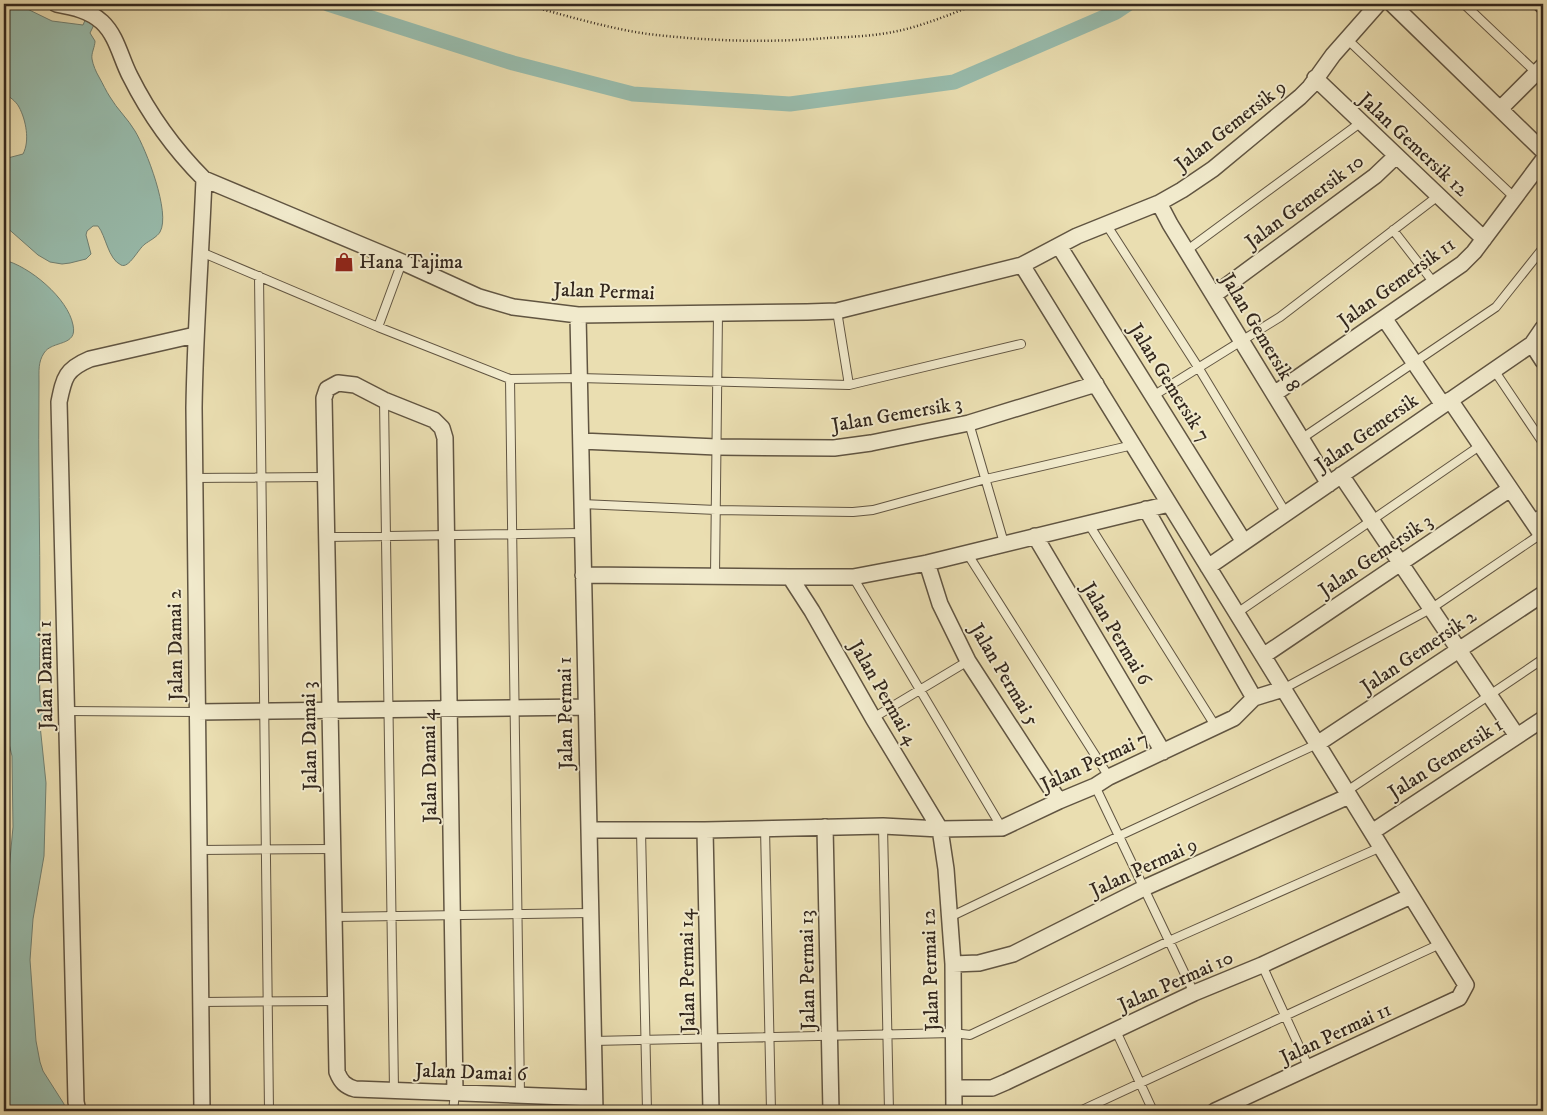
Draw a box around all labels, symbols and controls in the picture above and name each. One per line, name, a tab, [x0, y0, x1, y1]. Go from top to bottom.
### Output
street label: Jalan Gemersik 9	[1169, 75, 1292, 178]
street label: Jalan Gemersik 12	[1351, 86, 1473, 202]
street label: Jalan Gemersik 10	[1239, 149, 1369, 256]
street label: Jalan Gemersik 11	[1332, 232, 1461, 335]
place label: Hana Tajima	[359, 250, 463, 275]
shop icon: Hana Tajima	[333, 251, 355, 273]
street label: Jalan Gemersik 8	[1214, 267, 1305, 397]
street label: Jalan Permai	[551, 278, 655, 306]
street label: Jalan Gemersik 7	[1122, 318, 1215, 447]
street label: Jalan Gemersik	[1309, 388, 1423, 479]
street label: Jalan Gemersik 3	[828, 391, 964, 439]
street label: Jalan Gemersik 3	[1313, 509, 1438, 604]
street label: Jalan Permai 6	[1074, 576, 1157, 691]
street label: Jalan Damai 2	[163, 589, 190, 703]
street label: Jalan Gemersik 2	[1355, 604, 1482, 701]
street label: Jalan Permai 5	[963, 617, 1044, 731]
street label: Jalan Damai 1	[33, 620, 59, 732]
street label: Jalan Permai 4	[842, 634, 923, 750]
street label: Jalan Permai 1	[553, 656, 580, 772]
street label: Jalan Damai 3	[297, 681, 323, 793]
street label: Jalan Damai 4	[417, 709, 444, 825]
street label: Jalan Gemersik 1	[1382, 713, 1508, 806]
street label: Jalan Permai 7	[1035, 726, 1153, 799]
street label: Jalan Permai 9	[1085, 832, 1202, 905]
street label: Jalan Permai 14	[674, 908, 702, 1035]
street label: Jalan Permai 12	[916, 908, 946, 1034]
street label: Jalan Permai 13	[794, 910, 822, 1032]
street label: Jalan Permai 10	[1113, 945, 1237, 1019]
street label: Jalan Permai 11	[1275, 997, 1396, 1072]
street label: Jalan Damai 6	[413, 1058, 528, 1087]

